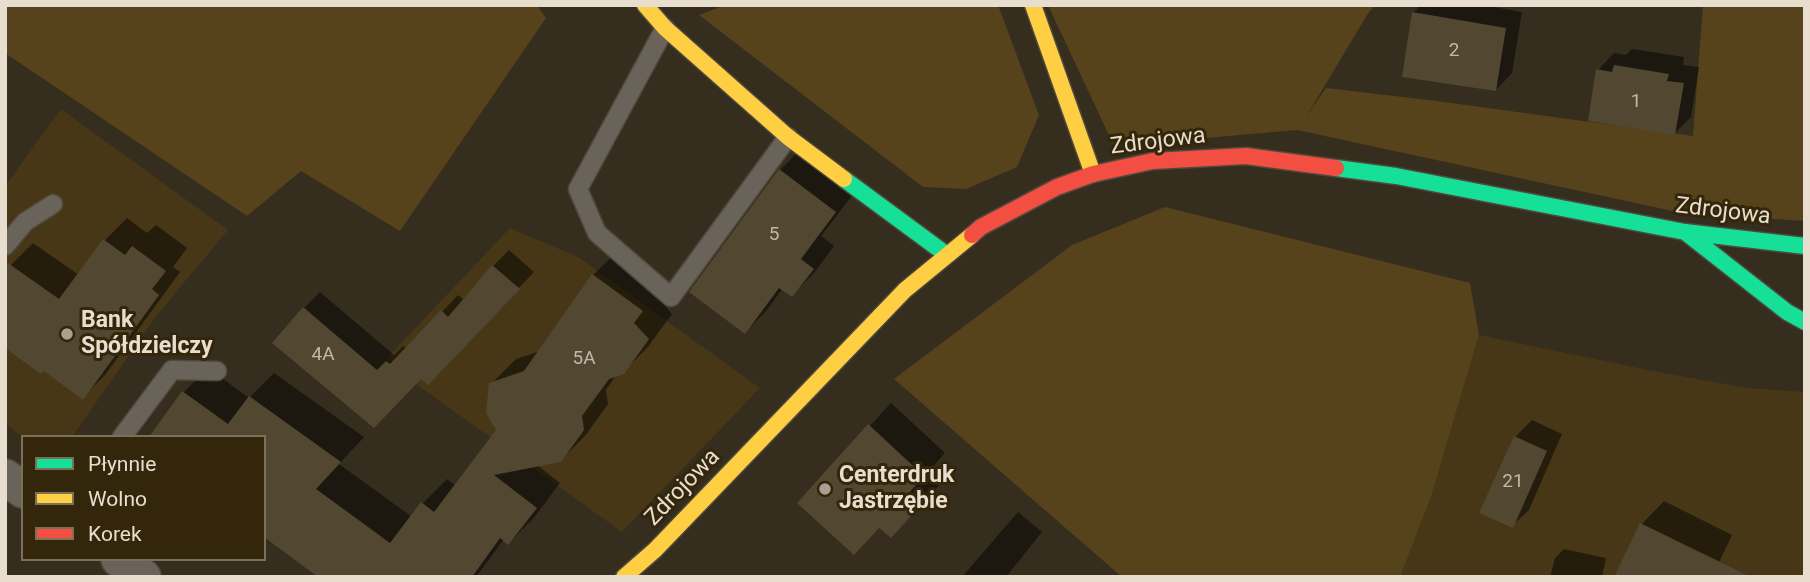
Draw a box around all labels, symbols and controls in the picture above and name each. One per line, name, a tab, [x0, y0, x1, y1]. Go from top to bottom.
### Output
house number: 2	[1449, 40, 1459, 62]
house number: 1	[1631, 91, 1641, 113]
street label: Zdrojowa	[1109, 122, 1207, 162]
street label: Zdrojowa	[1674, 192, 1772, 232]
house number: 5	[769, 224, 779, 246]
place label: Bank Spółdzielczy	[81, 307, 213, 361]
marker: Bank Spółdzielczy	[59, 326, 75, 342]
house number: 4A	[311, 344, 335, 366]
house number: 5A	[572, 348, 596, 370]
legend	[21, 435, 266, 561]
street label: Zdrojowa	[640, 444, 726, 532]
text: Płynnie	[88, 452, 156, 476]
place label: Centerdruk Jastrzębie	[839, 462, 954, 516]
house number: 21	[1502, 471, 1524, 493]
marker: Centerdruk Jastrzębie	[817, 481, 833, 497]
text: Wolno	[88, 487, 147, 511]
text: Korek	[88, 522, 142, 546]

